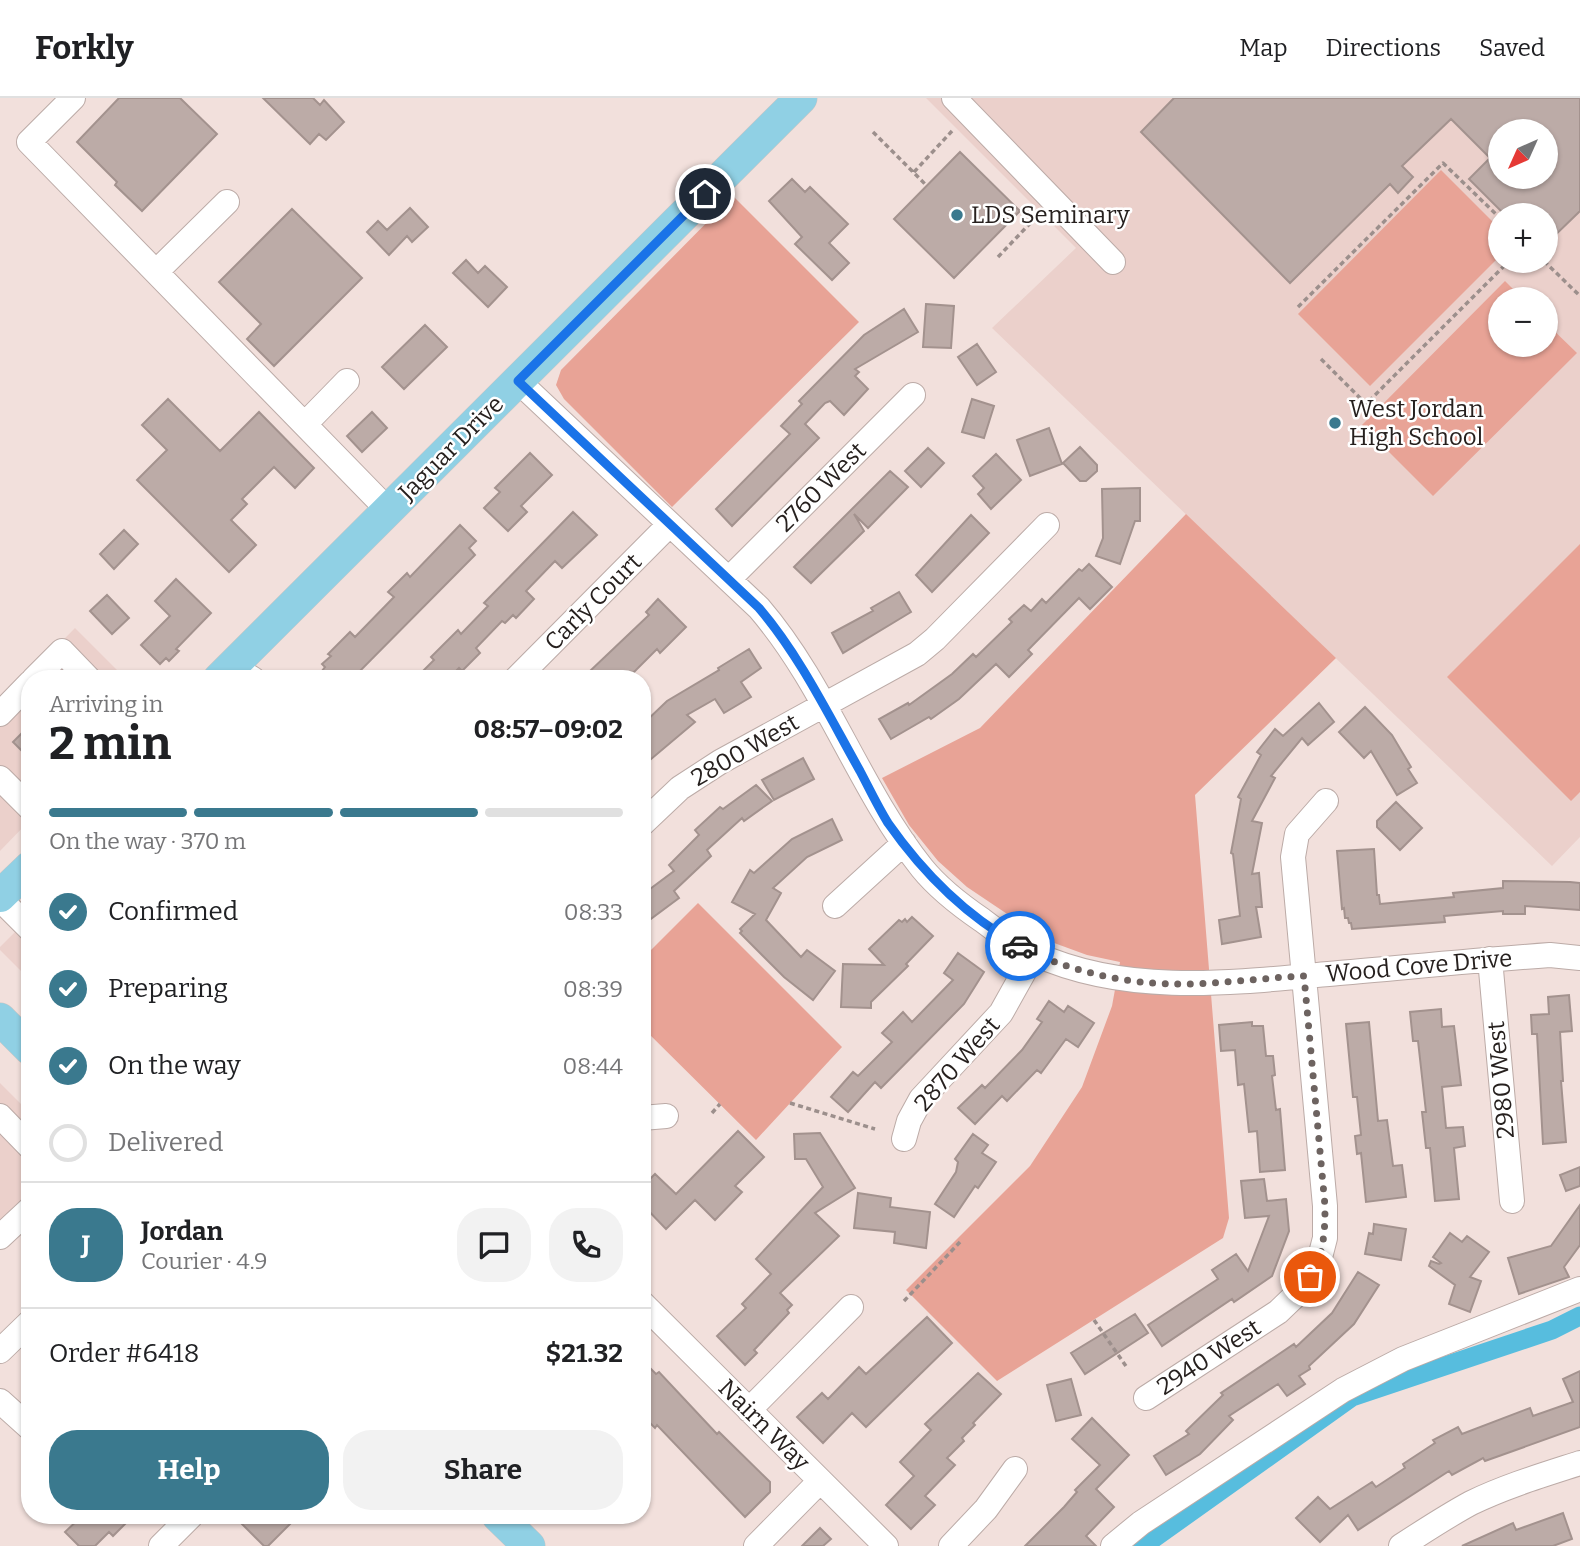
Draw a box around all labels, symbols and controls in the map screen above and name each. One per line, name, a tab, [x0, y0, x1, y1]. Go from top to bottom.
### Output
text: Forkly	[35, 28, 134, 68]
text: Map	[1239, 34, 1288, 62]
text: Directions	[1326, 34, 1441, 62]
text: Saved	[1479, 34, 1545, 62]
north arrow	[1488, 119, 1558, 189]
map controls	[1488, 119, 1558, 357]
pin	[675, 164, 735, 224]
icon: home	[686, 175, 724, 213]
place label: LDS Seminary	[971, 201, 1130, 229]
button: +	[1488, 203, 1558, 273]
marker: LDS Seminary	[949, 207, 965, 223]
button: −	[1488, 287, 1558, 357]
street label: Jaguar Drive	[392, 390, 509, 507]
place label: West Jordan High School	[1349, 395, 1484, 451]
marker: West Jordan High School	[1327, 415, 1343, 431]
street label: 2760 West	[770, 436, 872, 538]
street label: Carly Court	[539, 548, 647, 656]
text: Arriving in	[49, 690, 163, 718]
street label: 2800 West	[686, 708, 804, 792]
text: 08:57–09:02	[473, 714, 623, 745]
text: 2 min	[49, 716, 171, 771]
text: On the way · 370 m	[49, 827, 246, 855]
icon: check	[49, 893, 87, 931]
text: Confirmed	[108, 896, 238, 927]
text: 08:33	[564, 898, 623, 926]
courier	[985, 911, 1055, 981]
icon: car	[1001, 927, 1039, 965]
street label: Wood Cove Drive	[1325, 944, 1513, 988]
icon: check	[49, 970, 87, 1008]
text: Preparing	[108, 973, 228, 1004]
text: 08:39	[563, 975, 623, 1003]
street label: 2870 West	[909, 1011, 1006, 1117]
street label: 2980 West	[1482, 1020, 1520, 1140]
icon: check	[49, 1047, 87, 1085]
text: On the way	[108, 1050, 241, 1081]
text: 08:44	[563, 1052, 623, 1080]
text: Delivered	[108, 1127, 223, 1158]
button: chat	[457, 1208, 531, 1282]
button: phone	[549, 1208, 623, 1282]
text: Jordan	[141, 1216, 223, 1247]
text: J	[82, 1230, 90, 1261]
text: Courier · 4.9	[141, 1247, 268, 1275]
pin	[1280, 1247, 1340, 1307]
icon: bag	[1291, 1258, 1329, 1296]
street label: 2940 West	[1152, 1313, 1266, 1401]
text: Order #6418	[49, 1338, 199, 1369]
text: $21.32	[546, 1338, 623, 1369]
street label: Nairn Way	[713, 1374, 815, 1476]
button: Help	[49, 1430, 329, 1510]
button: Share	[343, 1430, 623, 1510]

